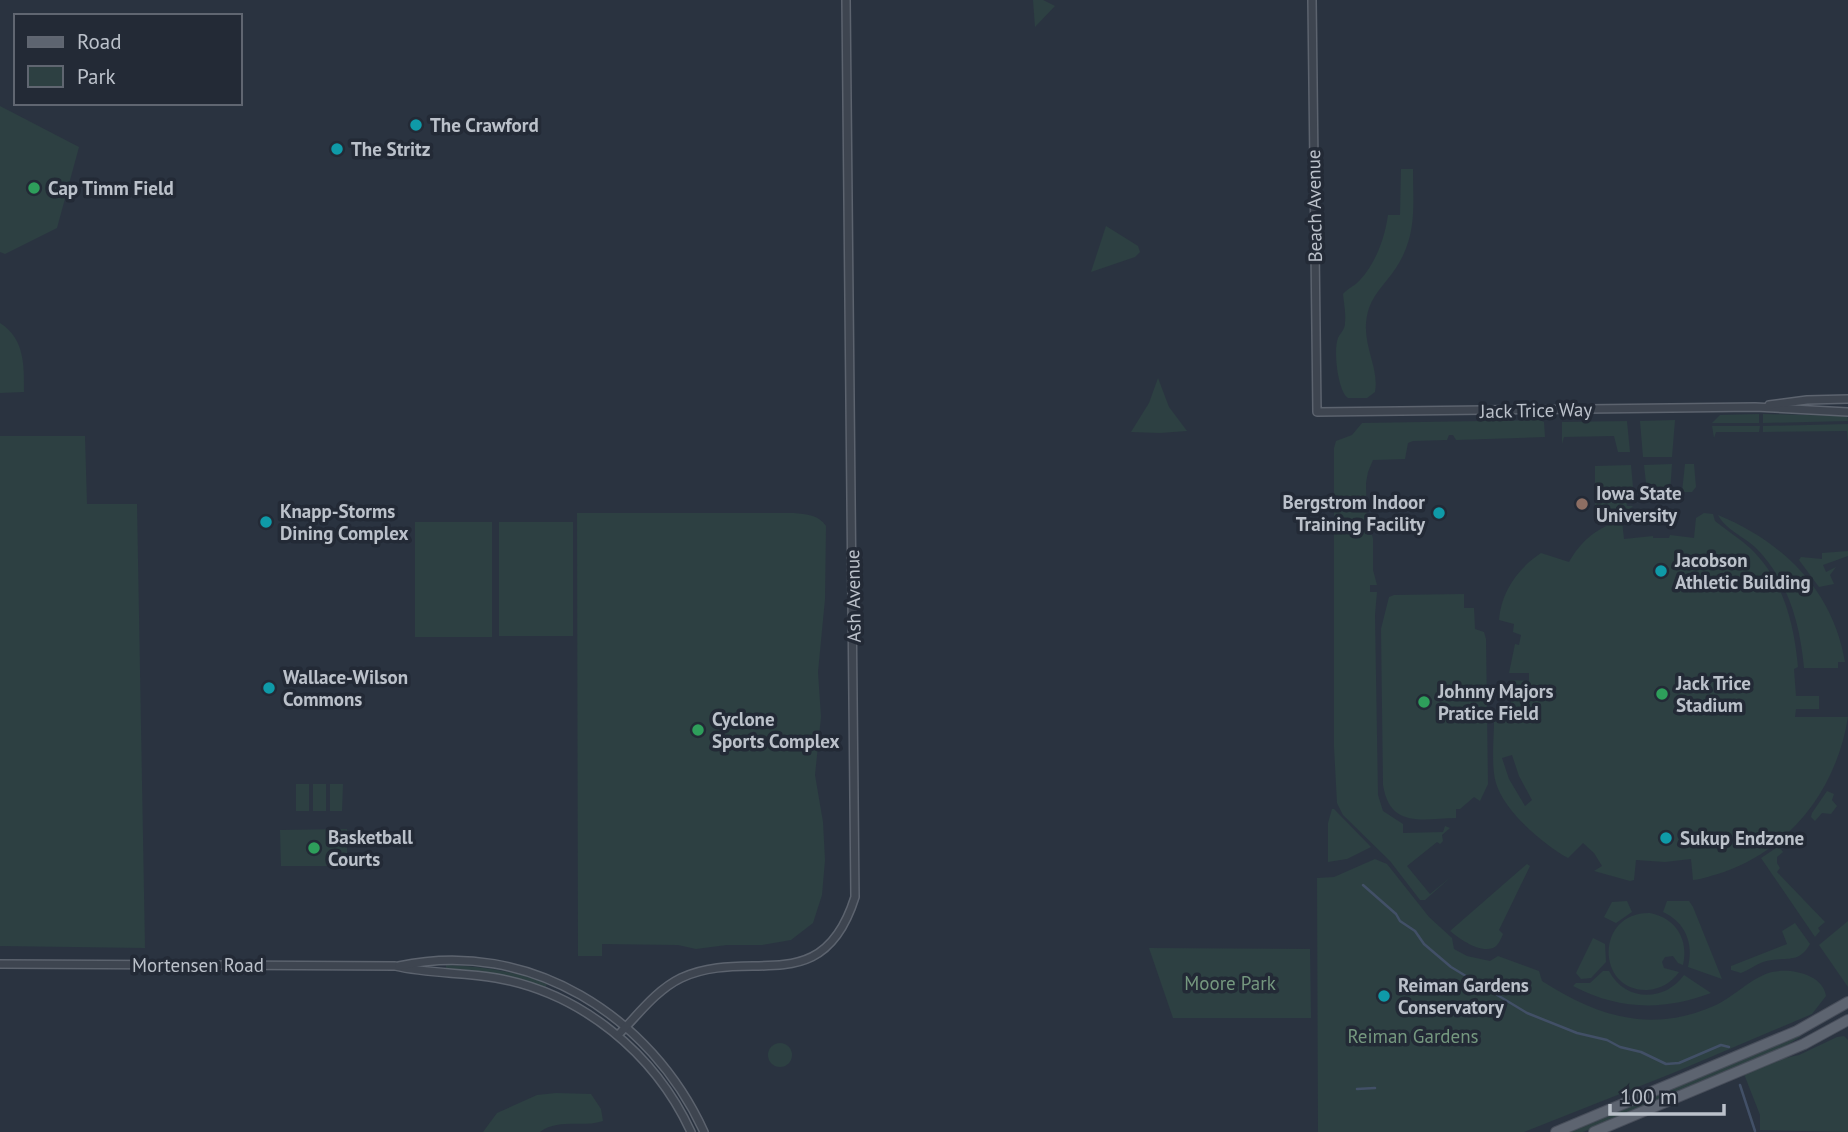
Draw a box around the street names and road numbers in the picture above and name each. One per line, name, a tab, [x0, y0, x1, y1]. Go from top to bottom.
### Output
street label: Beach Avenue	[1301, 149, 1327, 263]
street label: Jack Trice Way	[1479, 397, 1593, 423]
street label: Ash Avenue	[840, 549, 866, 643]
street label: Mortensen Road	[132, 953, 264, 977]

